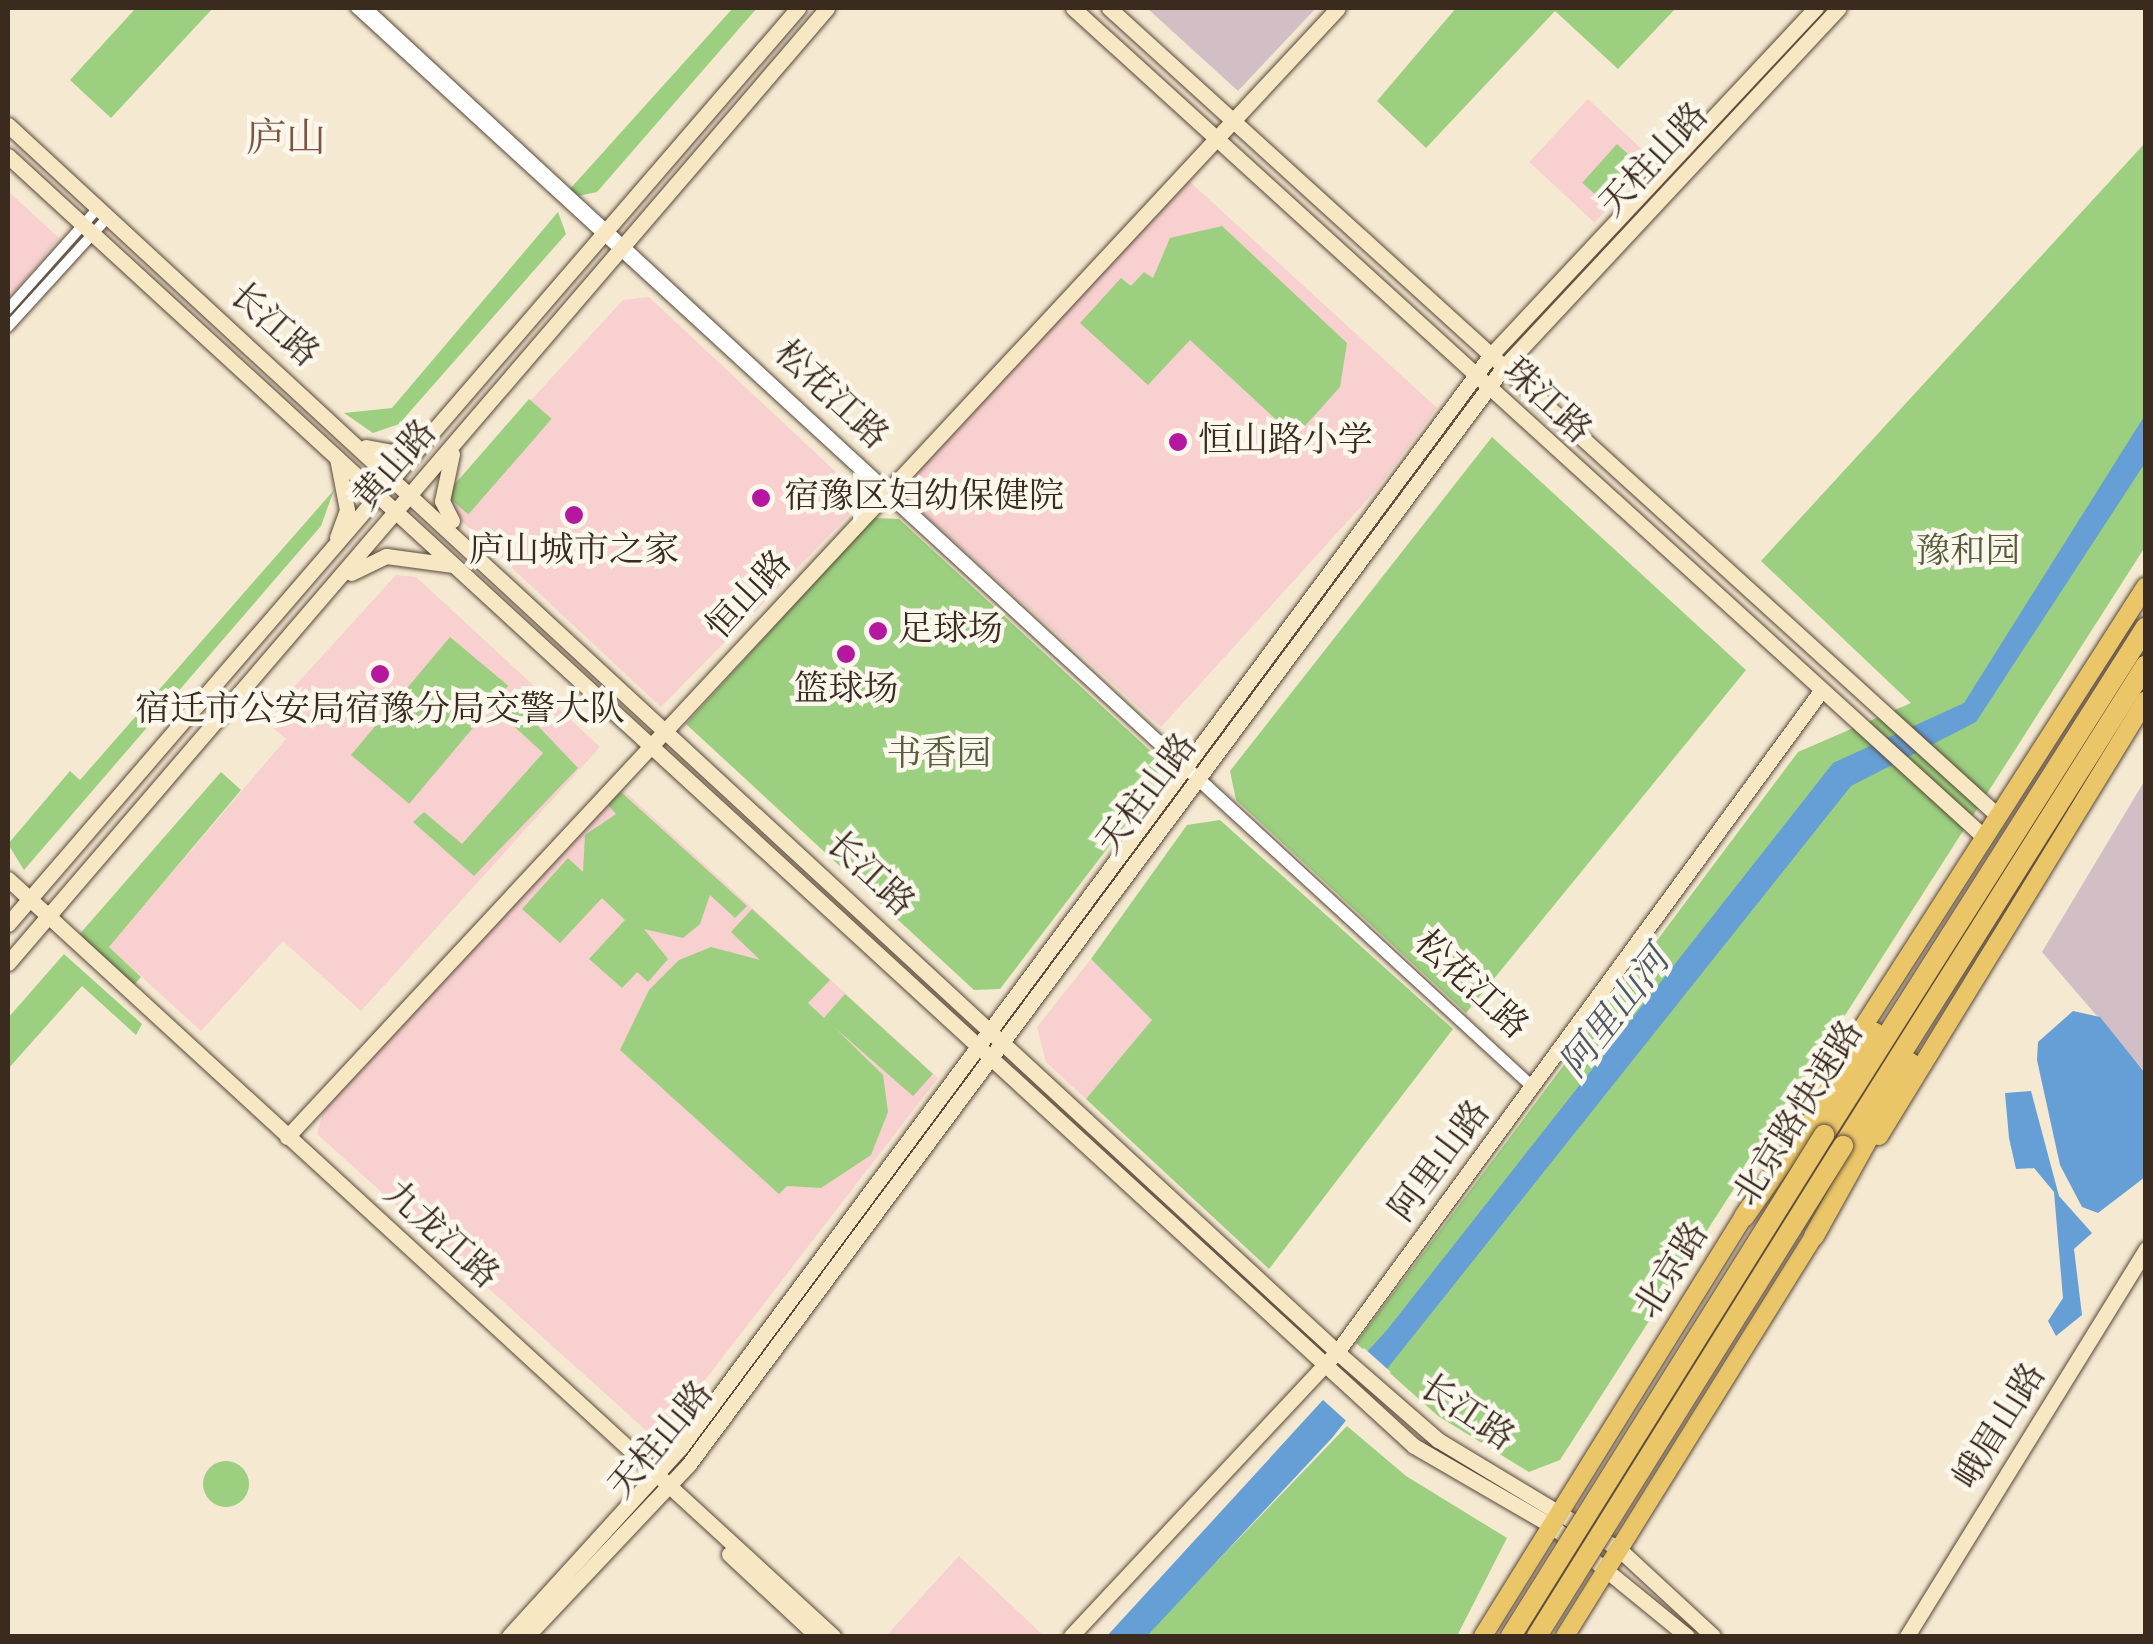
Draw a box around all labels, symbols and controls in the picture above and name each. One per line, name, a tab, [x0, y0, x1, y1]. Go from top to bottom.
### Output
street label: 天柱山路	[1592, 95, 1718, 227]
district label: 庐山	[246, 117, 326, 165]
street label: 长江路	[220, 275, 326, 377]
street label: 松花江路	[764, 333, 896, 459]
street label: 珠江路	[1493, 351, 1599, 453]
street label: 黄山路	[346, 413, 446, 519]
place label: 恒山路小学	[1198, 421, 1373, 463]
marker: 恒山路小学	[1167, 431, 1189, 453]
place label: 宿豫区妇幼保健院	[784, 477, 1064, 519]
marker: 宿豫区妇幼保健院	[748, 485, 774, 511]
marker: 庐山城市之家	[563, 504, 585, 526]
place label: 庐山城市之家	[469, 531, 679, 573]
park label: 豫和园	[1916, 532, 2020, 574]
street label: 恒山路	[699, 543, 801, 649]
place label: 足球场	[898, 610, 1003, 652]
marker: 足球场	[867, 620, 889, 642]
marker: 篮球场	[835, 643, 857, 665]
marker: 宿迁市公安局宿豫分局交警大队	[369, 663, 391, 685]
place label: 篮球场	[794, 670, 898, 712]
place label: 宿迁市公安局宿豫分局交警大队	[135, 690, 625, 732]
street label: 天柱山路	[1089, 726, 1207, 864]
park label: 书香园	[887, 735, 991, 777]
street label: 长江路	[816, 824, 922, 926]
street label: 松花江路	[1404, 923, 1536, 1049]
water label: 阿里山河	[1552, 940, 1682, 1088]
street label: 北京路快速路	[1727, 1014, 1873, 1214]
street label: 阿里山路	[1382, 1093, 1500, 1231]
street label: 九龙江路	[374, 1174, 506, 1298]
street label: 北京路	[1627, 1215, 1719, 1327]
street label: 峨眉山路	[1946, 1357, 2056, 1497]
street label: 长江路	[1411, 1367, 1521, 1461]
street label: 天柱山路	[601, 1374, 723, 1508]

